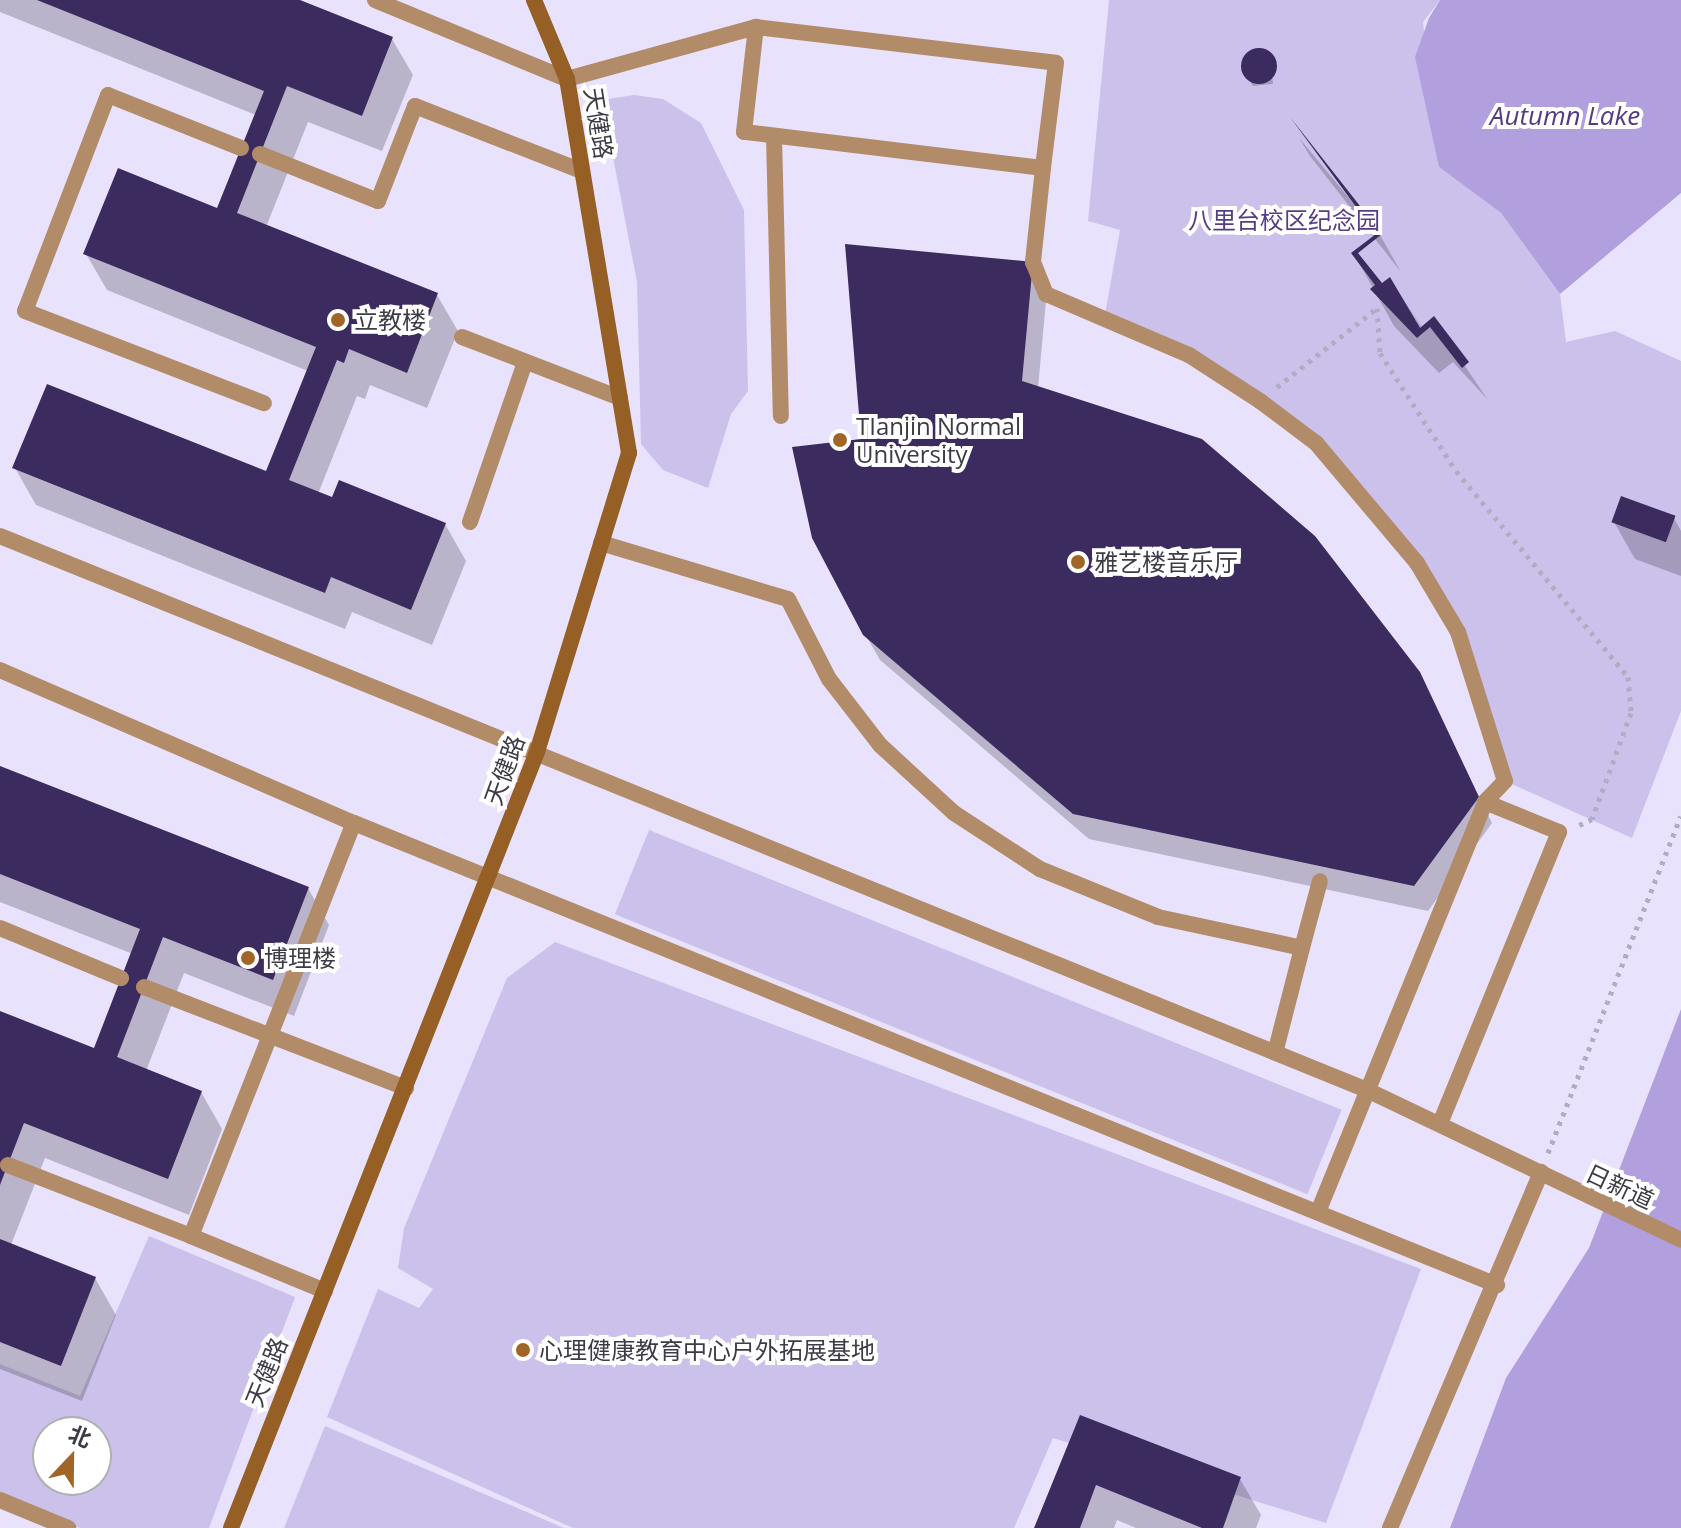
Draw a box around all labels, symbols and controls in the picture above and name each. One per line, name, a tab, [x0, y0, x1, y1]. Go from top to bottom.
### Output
street label: 天健路	[579, 85, 619, 161]
water label: Autumn Lake	[1490, 100, 1640, 132]
park label: 八里台校区纪念园	[1188, 206, 1380, 234]
place label: 立教楼	[354, 306, 426, 334]
marker: 立教楼	[329, 311, 347, 329]
place label: TIanjin Normal University	[856, 412, 1021, 468]
marker: TIanjin Normal University	[831, 431, 849, 449]
place label: 雅艺楼音乐厅	[1094, 548, 1238, 576]
marker: 雅艺楼音乐厅	[1069, 553, 1087, 571]
street label: 天健路	[478, 731, 530, 809]
place label: 博理楼	[264, 944, 336, 972]
marker: 博理楼	[239, 949, 257, 967]
street label: 日新道	[1581, 1158, 1659, 1214]
street label: 天健路	[239, 1333, 293, 1411]
place label: 心理健康教育中心户外拓展基地	[539, 1336, 875, 1364]
marker: 心理健康教育中心户外拓展基地	[514, 1341, 532, 1359]
north arrow	[32, 1416, 112, 1496]
text: 北	[64, 1418, 96, 1454]

